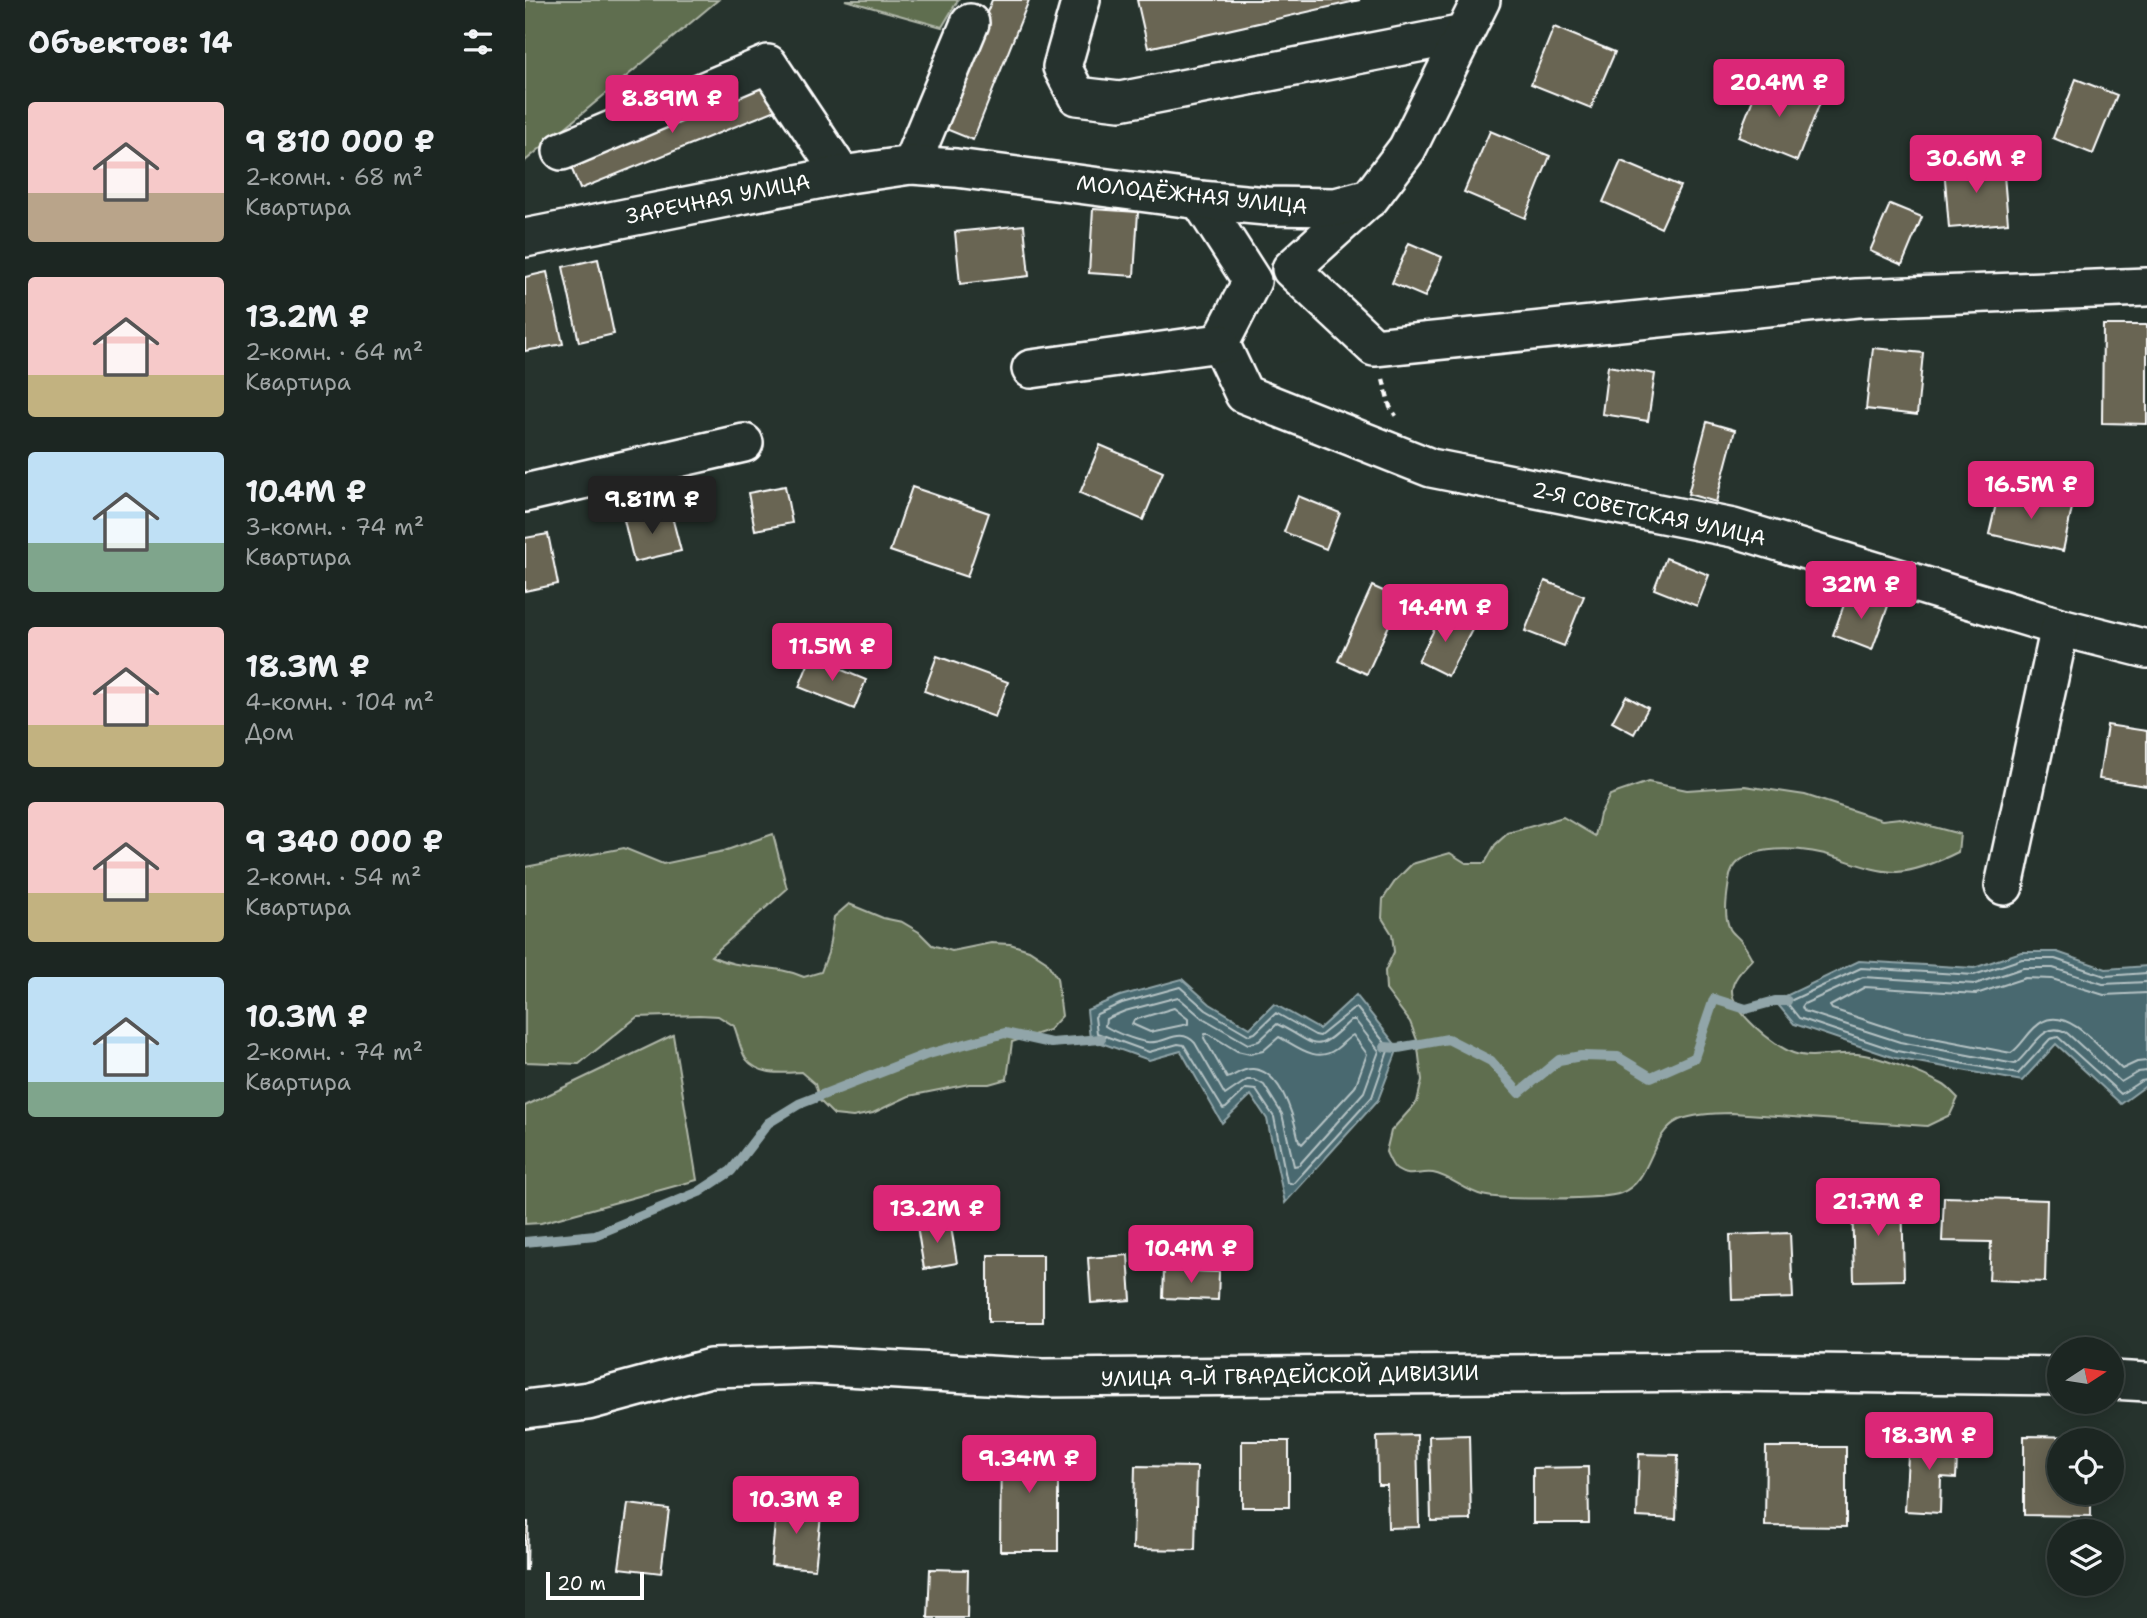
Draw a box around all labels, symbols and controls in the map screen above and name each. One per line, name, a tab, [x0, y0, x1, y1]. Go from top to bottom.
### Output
text: Объектов: 14	[28, 22, 233, 63]
icon: filters	[459, 23, 497, 61]
pin: 20.4M ₽	[1714, 60, 1844, 119]
text: 20.4M ₽	[1729, 67, 1829, 97]
pin: 8.89M ₽	[607, 76, 737, 135]
text: 8.89M ₽	[621, 83, 723, 113]
text: 9 810 000 ₽	[245, 121, 435, 162]
icon: home	[84, 130, 168, 214]
pin: 30.6M ₽	[1911, 136, 2041, 195]
text: 30.6M ₽	[1926, 143, 2026, 173]
text: 2-комн. · 68 m²	[245, 162, 423, 192]
street label: ЗАРЕЧНАЯ УЛИЦА	[624, 167, 812, 231]
street label: МОЛОДЁЖНАЯ УЛИЦА	[1075, 169, 1309, 221]
text: Квартира	[245, 192, 351, 222]
text: 13.2M ₽	[245, 296, 369, 337]
icon: home	[84, 305, 168, 389]
text: 2-комн. · 64 m²	[245, 337, 423, 367]
text: Квартира	[245, 367, 351, 397]
pin: 16.5M ₽	[1966, 462, 2096, 521]
text: 16.5M ₽	[1984, 469, 2078, 499]
text: 10.4M ₽	[245, 471, 367, 512]
pin: 9.81M ₽	[587, 476, 717, 536]
street label: 2-Я СОВЕТСКАЯ УЛИЦА	[1530, 476, 1768, 552]
icon: home	[84, 480, 168, 564]
text: 9.81M ₽	[604, 484, 700, 514]
text: 3-комн. · 74 m²	[245, 512, 424, 542]
text: Квартира	[245, 542, 351, 572]
pin: 32M ₽	[1812, 562, 1910, 621]
text: 32M ₽	[1822, 569, 1900, 599]
pin: 14.4M ₽	[1380, 584, 1510, 644]
text: 14.4M ₽	[1398, 592, 1492, 622]
pin: 11.5M ₽	[767, 624, 897, 683]
text: 11.5M ₽	[788, 631, 876, 661]
text: 18.3M ₽	[245, 646, 370, 687]
icon: home	[84, 655, 168, 739]
text: 4-комн. · 104 m²	[245, 687, 434, 717]
text: Дом	[245, 717, 294, 747]
text: 9 340 000 ₽	[245, 821, 444, 862]
icon: home	[84, 830, 168, 914]
text: 2-комн. · 54 m²	[245, 862, 422, 892]
text: Квартира	[245, 892, 351, 922]
text: 10.3M ₽	[245, 996, 368, 1037]
icon: home	[84, 1005, 168, 1089]
text: 2-комн. · 74 m²	[245, 1037, 423, 1067]
text: Квартира	[245, 1067, 351, 1097]
pin: 21.7M ₽	[1813, 1178, 1943, 1238]
pin: 13.2M ₽	[872, 1186, 1002, 1245]
text: 21.7M ₽	[1832, 1186, 1924, 1216]
text: 13.2M ₽	[889, 1193, 985, 1223]
pin: 10.4M ₽	[1126, 1226, 1256, 1285]
text: 10.4M ₽	[1144, 1233, 1238, 1263]
north arrow	[2047, 1337, 2125, 1414]
map controls	[2047, 1337, 2124, 1596]
street label: УЛИЦА 9-Й ГВАРДЕЙСКОЙ ДИВИЗИИ	[1101, 1359, 1479, 1393]
pin: 18.3M ₽	[1864, 1412, 1994, 1472]
text: 18.3M ₽	[1881, 1420, 1977, 1450]
button: locate	[2047, 1428, 2124, 1505]
pin: 9.34M ₽	[964, 1436, 1094, 1495]
text: 9.34M ₽	[978, 1443, 1080, 1473]
pin: 10.3M ₽	[731, 1476, 861, 1536]
text: 10.3M ₽	[749, 1484, 843, 1514]
button: layers	[2047, 1519, 2124, 1596]
scale bar	[546, 1569, 644, 1601]
text: 20 m	[557, 1571, 606, 1596]

